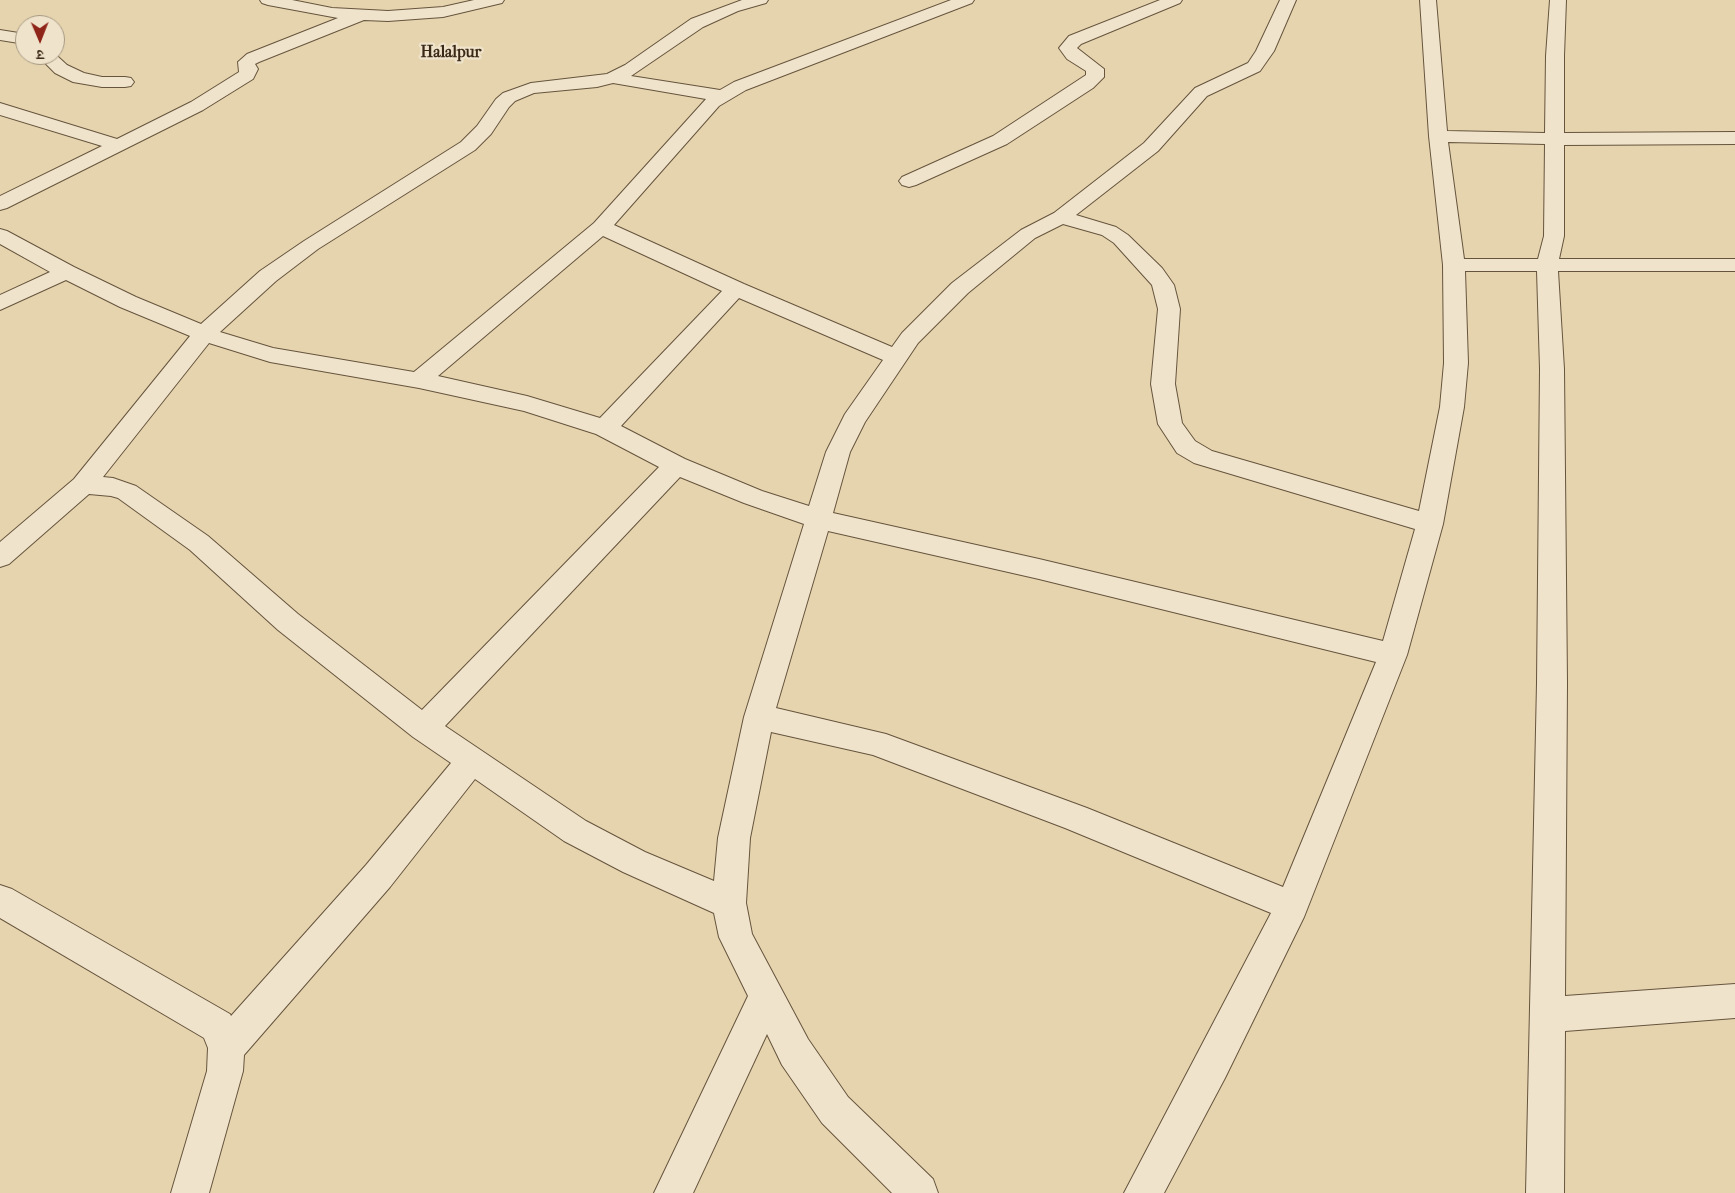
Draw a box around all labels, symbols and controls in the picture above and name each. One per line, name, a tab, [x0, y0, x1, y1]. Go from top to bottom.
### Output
north arrow	[15, 15, 65, 65]
district label: Halalpur	[421, 43, 481, 63]
text: उ	[37, 46, 44, 63]

